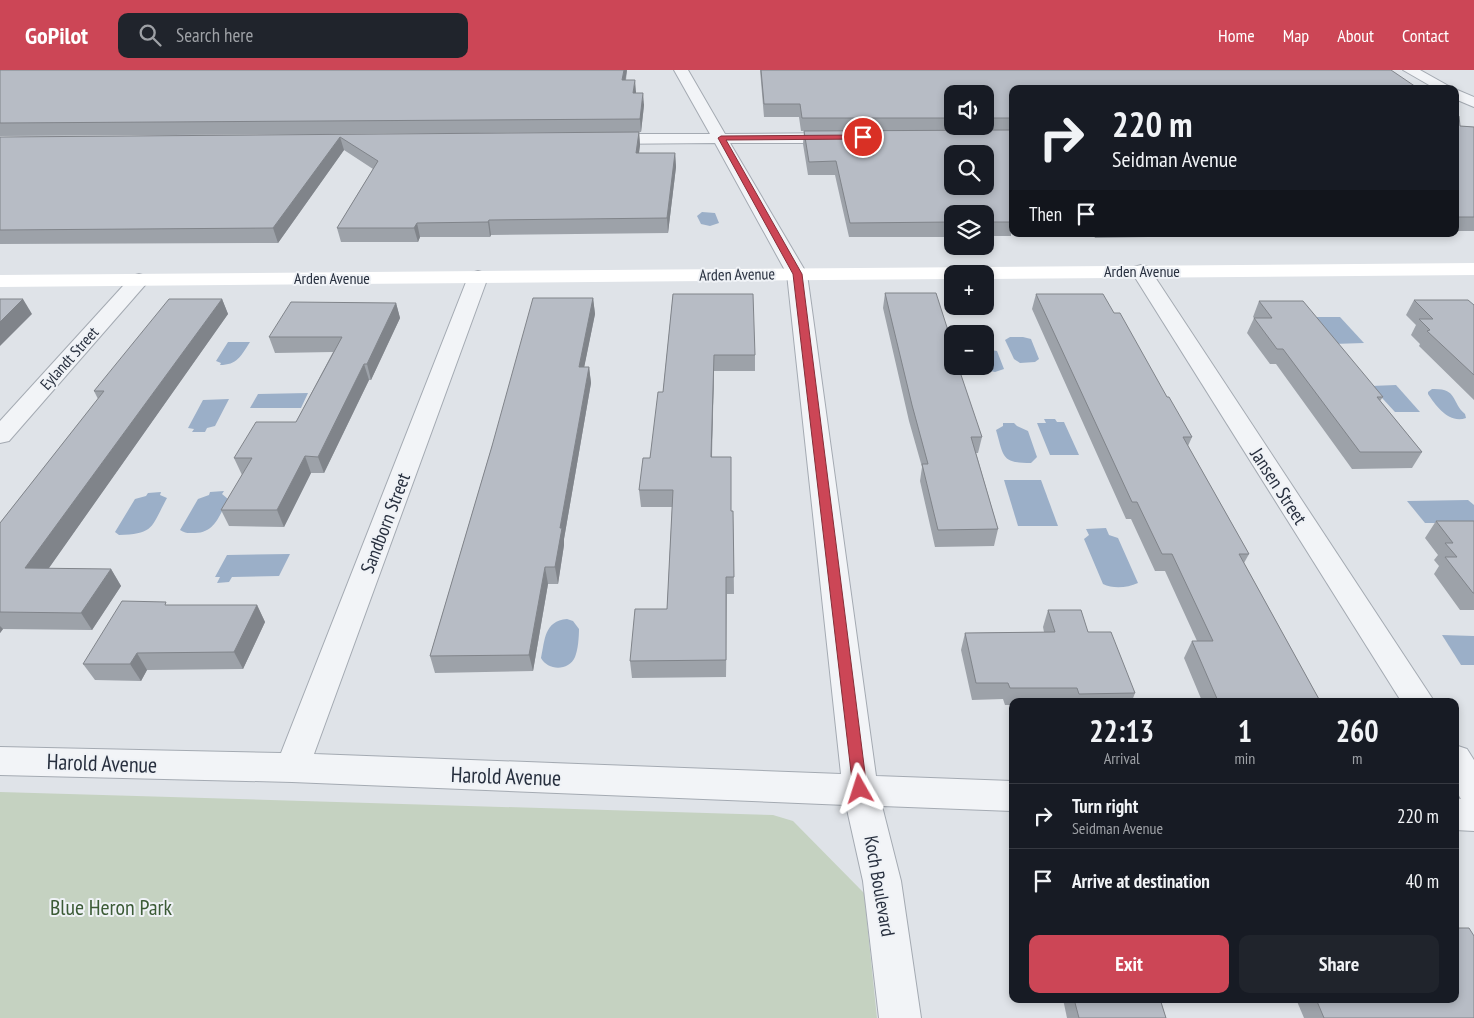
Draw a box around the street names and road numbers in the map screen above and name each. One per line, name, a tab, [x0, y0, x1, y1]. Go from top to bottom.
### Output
street label: Arden Avenue	[1104, 261, 1180, 281]
street label: Arden Avenue	[699, 263, 775, 285]
street label: Arden Avenue	[294, 268, 370, 288]
street label: Eylandt Street	[36, 322, 103, 394]
street label: Jansen Street	[1245, 442, 1313, 529]
street label: Sandborn Street	[355, 469, 415, 577]
street label: Harold Avenue	[46, 747, 158, 779]
street label: Harold Avenue	[450, 760, 562, 792]
street label: Koch Boulevard	[859, 834, 901, 938]

